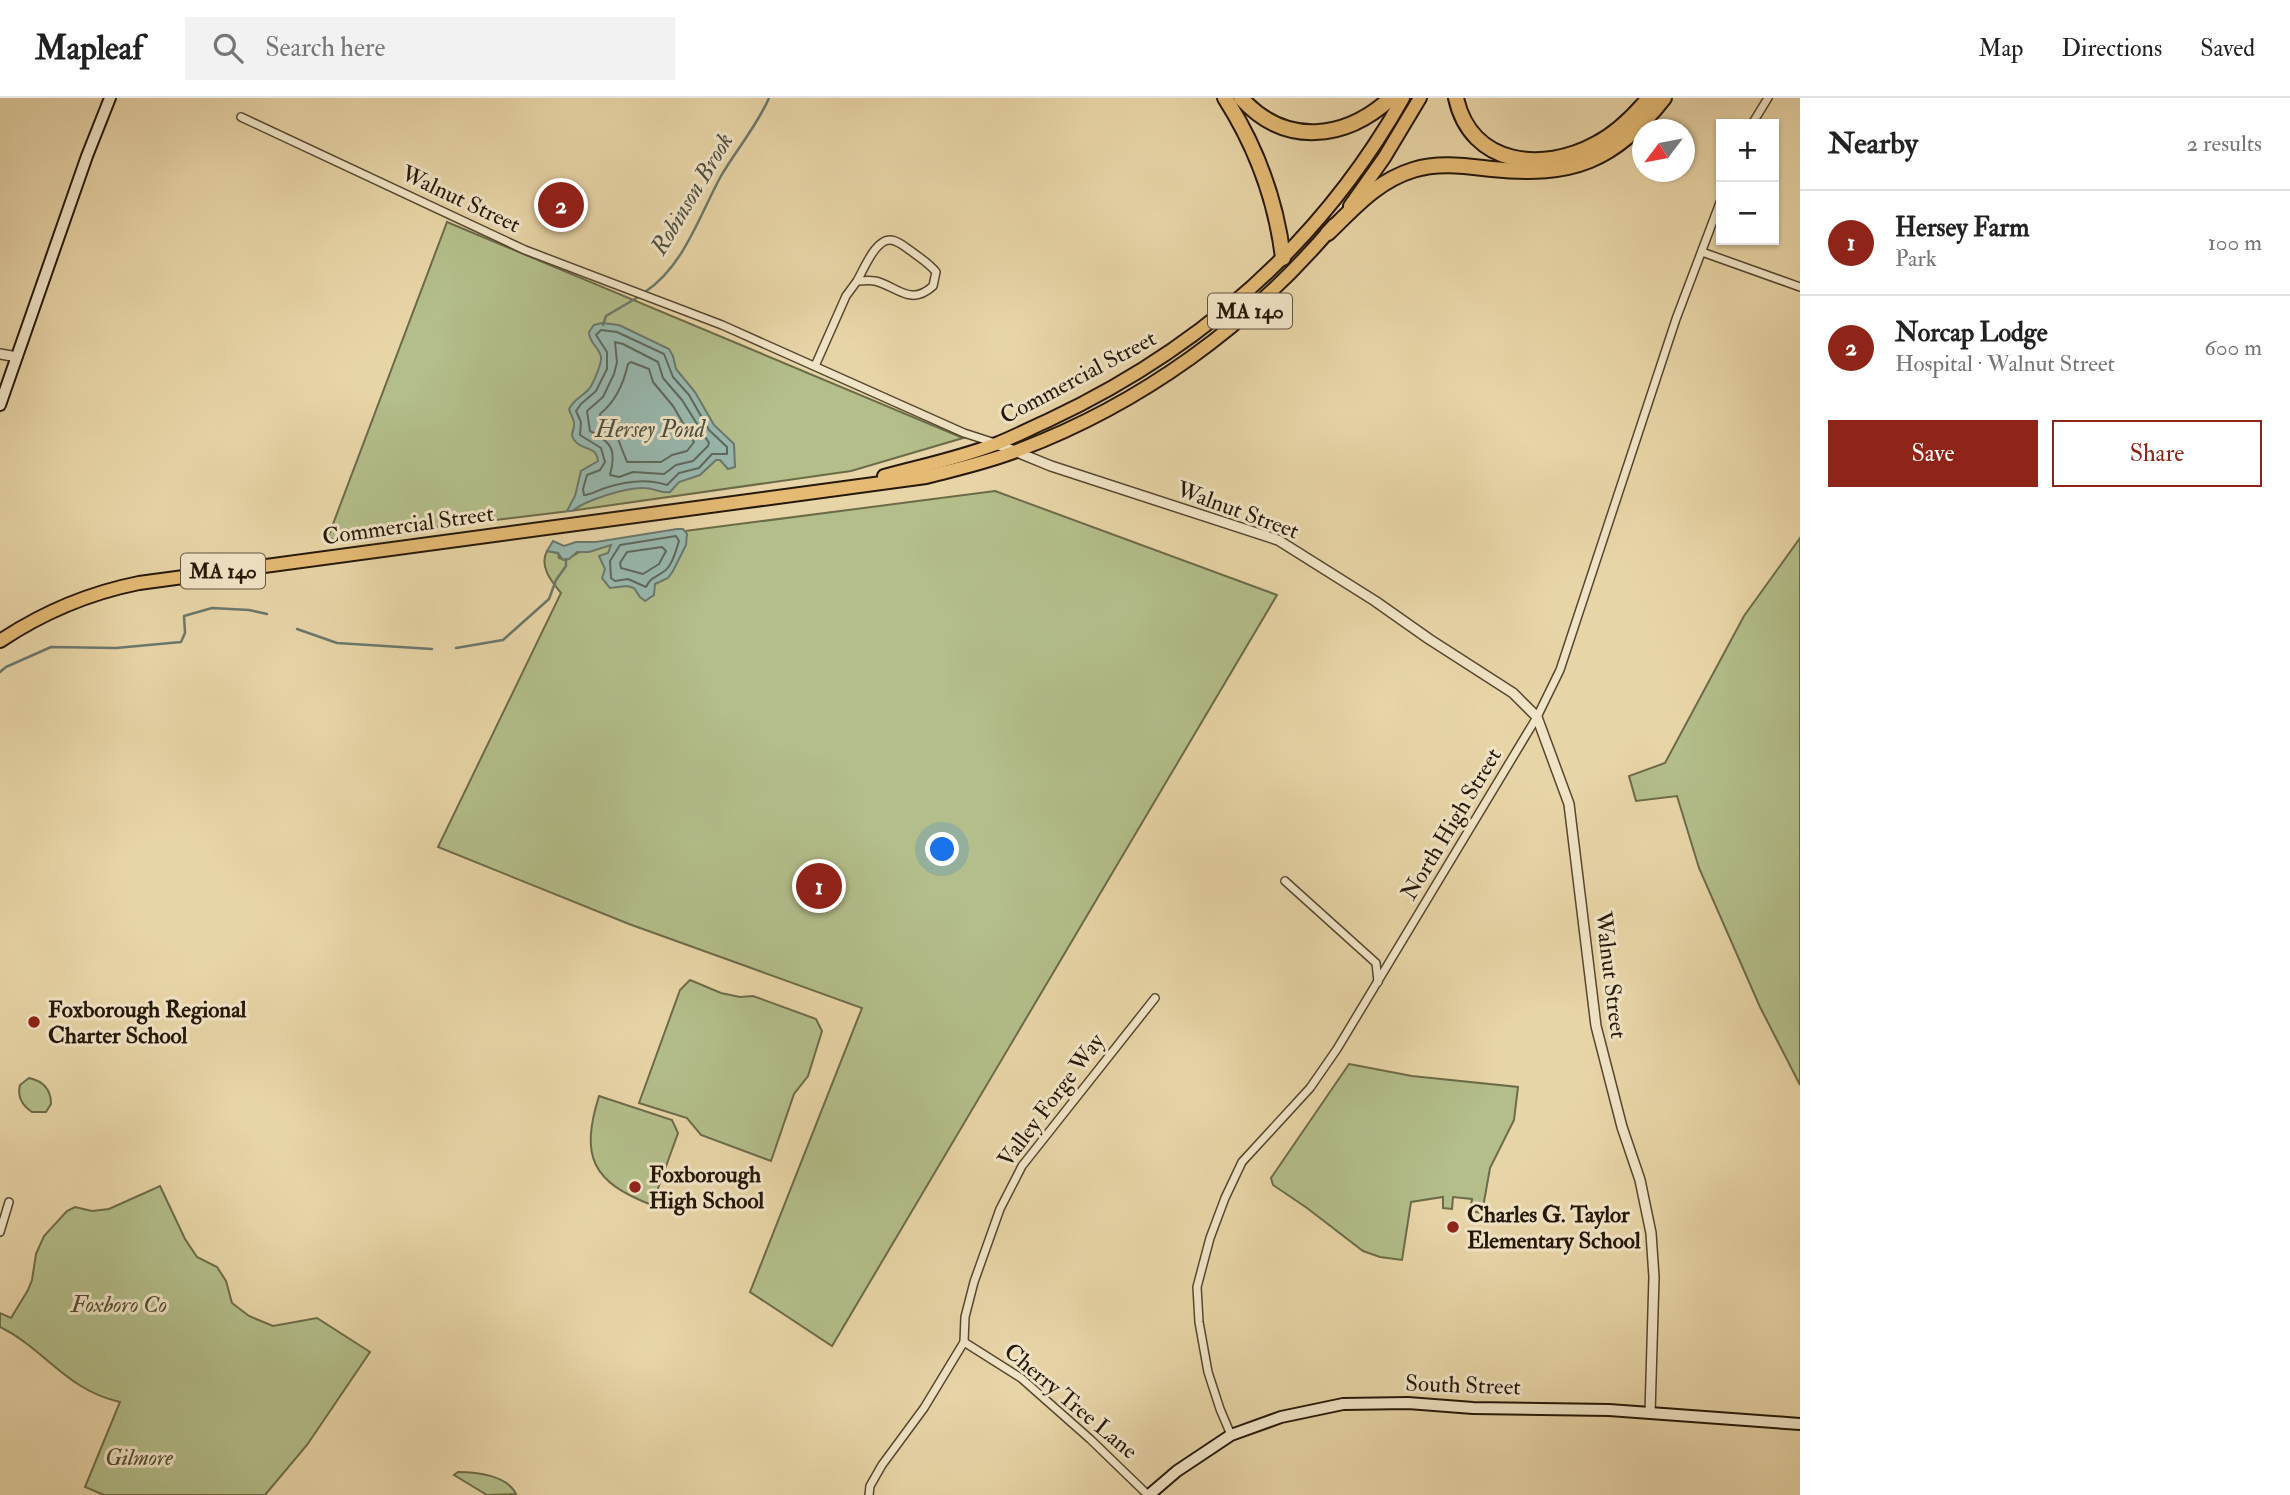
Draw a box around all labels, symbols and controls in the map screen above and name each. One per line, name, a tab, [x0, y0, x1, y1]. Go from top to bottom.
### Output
search box	[185, 17, 675, 80]
text: Mapleaf	[35, 28, 143, 69]
icon: search	[209, 29, 247, 67]
text: Search here	[265, 32, 385, 64]
text: Map	[1978, 33, 2023, 64]
text: Directions	[2061, 33, 2162, 64]
text: Saved	[2200, 33, 2255, 64]
north arrow	[1632, 119, 1695, 182]
map controls	[1716, 119, 1779, 245]
button: +	[1716, 119, 1779, 182]
text: Nearby	[1828, 125, 1918, 162]
water label: Robinson Brook	[643, 127, 741, 262]
text: 2 results	[2187, 129, 2262, 158]
street label: Walnut Street	[396, 158, 525, 239]
pin: 2	[538, 179, 584, 231]
button: −	[1716, 182, 1779, 245]
text: Hersey Farm	[1895, 212, 2029, 244]
text: 1	[1847, 228, 1855, 257]
text: 100 m	[2208, 228, 2262, 257]
text: Park	[1895, 244, 1937, 273]
road number: MA 140	[1208, 294, 1292, 328]
text: Norcap Lodge	[1895, 317, 2048, 349]
street label: Commercial Street	[995, 324, 1161, 430]
text: 2	[1845, 333, 1857, 362]
text: 600 m	[2204, 333, 2262, 362]
text: Hospital · Walnut Street	[1895, 349, 2115, 378]
water label: Hersey Pond	[594, 414, 707, 445]
button: Save	[1828, 420, 2038, 487]
button: Share	[2052, 420, 2262, 487]
street label: Walnut Street	[1172, 474, 1303, 546]
street label: Commercial Street	[320, 499, 496, 551]
road number: MA 140	[181, 554, 265, 588]
street label: North High Street	[1394, 743, 1508, 905]
your location	[925, 832, 959, 866]
pin: 1	[796, 860, 842, 912]
street label: Walnut Street	[1589, 909, 1633, 1040]
place label: Foxborough Regional Charter School	[48, 995, 248, 1050]
marker: Foxborough Regional Charter School	[26, 1014, 42, 1030]
street label: Valley Forge Way	[991, 1027, 1111, 1173]
place label: Foxborough High School	[649, 1160, 765, 1216]
marker: Foxborough High School	[627, 1179, 643, 1195]
place label: Charles G. Taylor Elementary School	[1467, 1200, 1642, 1256]
marker: Charles G. Taylor Elementary School	[1445, 1219, 1461, 1235]
park label: Foxboro Co	[70, 1290, 167, 1319]
street label: Cherry Tree Lane	[998, 1337, 1144, 1466]
street label: South Street	[1405, 1368, 1521, 1402]
park label: Gilmore	[105, 1443, 173, 1472]

